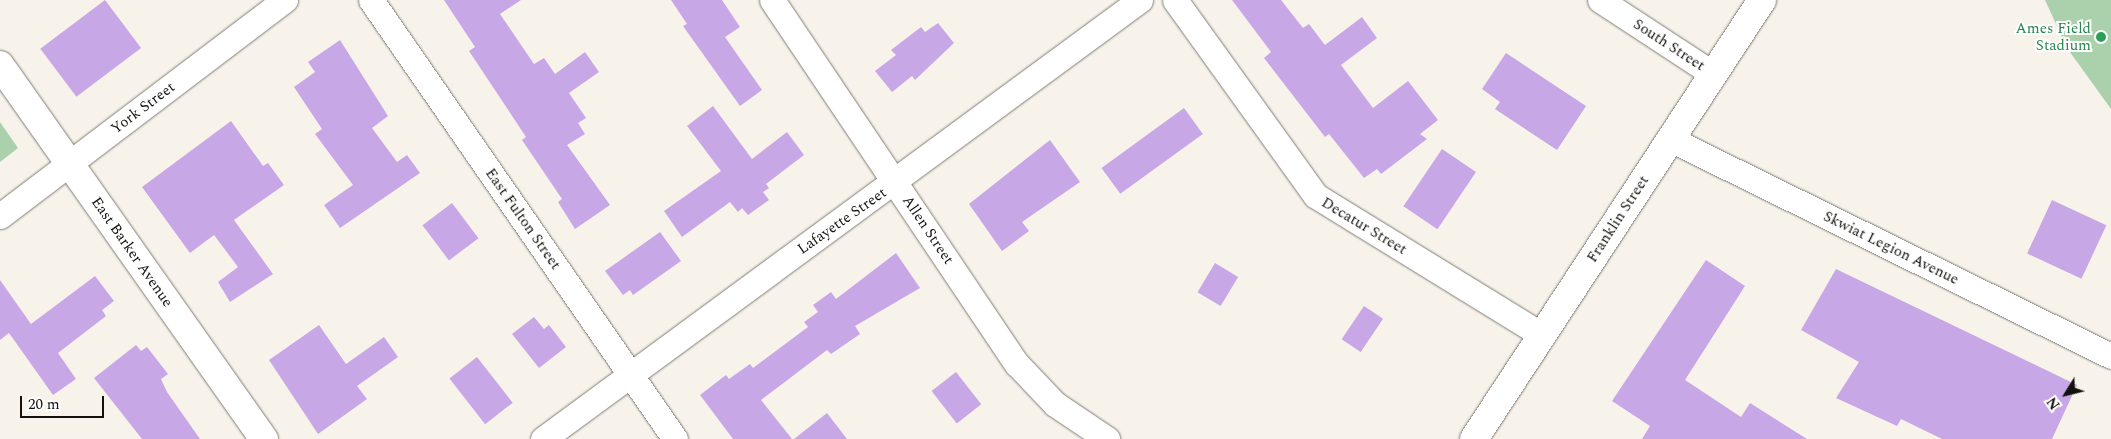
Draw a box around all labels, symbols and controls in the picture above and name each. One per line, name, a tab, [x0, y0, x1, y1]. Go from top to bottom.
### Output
street label: South Street	[1630, 15, 1708, 75]
place label: Ames Field Stadium	[2016, 19, 2091, 54]
marker: Ames Field Stadium	[2095, 31, 2107, 43]
street label: York Street	[108, 78, 178, 138]
street label: East Fulton Street	[481, 165, 565, 273]
street label: Franklin Street	[1583, 172, 1653, 266]
street label: Lafayette Street	[794, 184, 890, 258]
street label: Allen Street	[898, 192, 958, 268]
street label: East Barker Avenue	[87, 194, 177, 310]
street label: Decatur Street	[1318, 194, 1410, 258]
street label: Skwiat Legion Avenue	[1820, 207, 1962, 289]
north arrow	[2041, 369, 2091, 419]
scale bar	[22, 386, 106, 418]
text: N	[2042, 392, 2065, 414]
text: 20 m	[28, 393, 60, 416]

